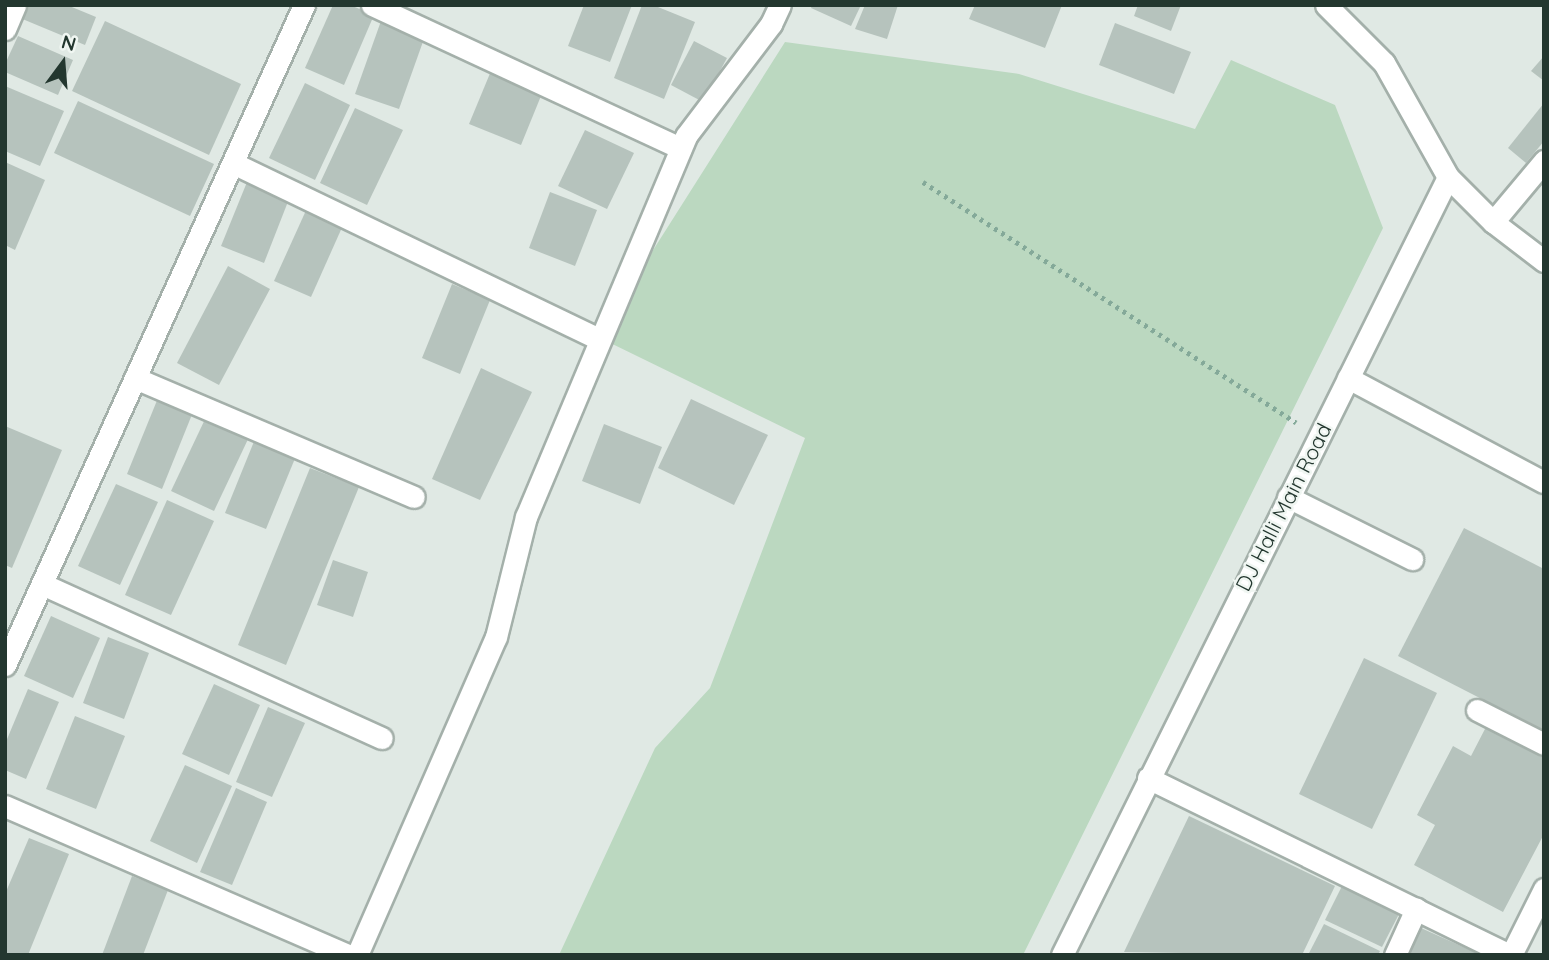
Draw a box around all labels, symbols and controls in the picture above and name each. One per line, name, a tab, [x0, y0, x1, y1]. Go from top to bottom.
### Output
north arrow	[28, 28, 98, 98]
text: N	[59, 29, 79, 56]
street label: DJ Halli Main Road	[1230, 419, 1336, 595]

